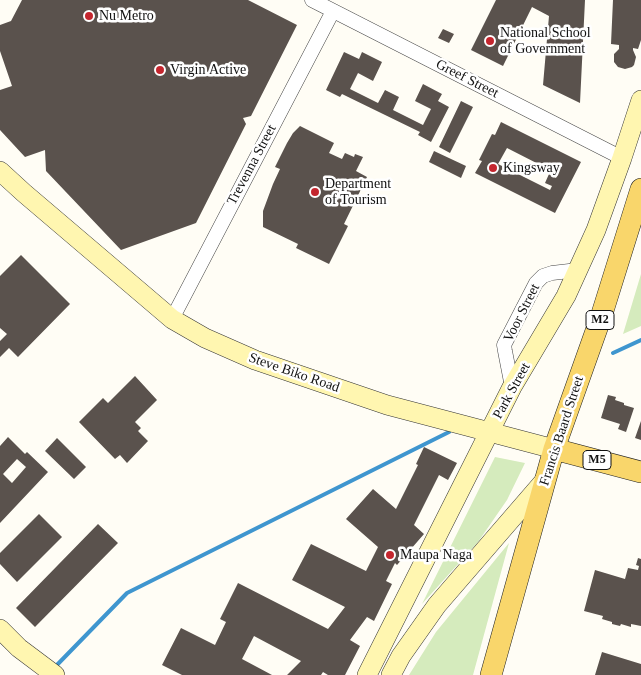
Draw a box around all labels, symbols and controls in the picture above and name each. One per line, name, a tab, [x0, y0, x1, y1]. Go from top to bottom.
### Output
place label: Nu Metro	[99, 8, 154, 24]
marker: Nu Metro	[83, 10, 95, 22]
place label: National School of Government	[500, 25, 591, 58]
marker: National School of Government	[484, 35, 496, 47]
street label: Greef Street	[433, 56, 501, 102]
place label: Virgin Active	[170, 62, 246, 78]
marker: Virgin Active	[154, 64, 166, 76]
street label: Trevenna Street	[224, 122, 280, 208]
place label: Kingsway	[503, 160, 560, 176]
marker: Kingsway	[487, 162, 499, 174]
place label: Department of Tourism	[325, 176, 391, 208]
marker: Department of Tourism	[309, 186, 321, 198]
street label: Voor Street	[500, 281, 544, 345]
road number: M2	[586, 310, 614, 330]
street label: Steve Biko Road	[246, 350, 342, 396]
street label: Park Street	[490, 360, 534, 422]
street label: Francis Baard Street	[536, 374, 588, 488]
road number: M5	[583, 450, 611, 470]
place label: Maupa Naga	[400, 547, 472, 563]
marker: Maupa Naga	[384, 549, 396, 561]

